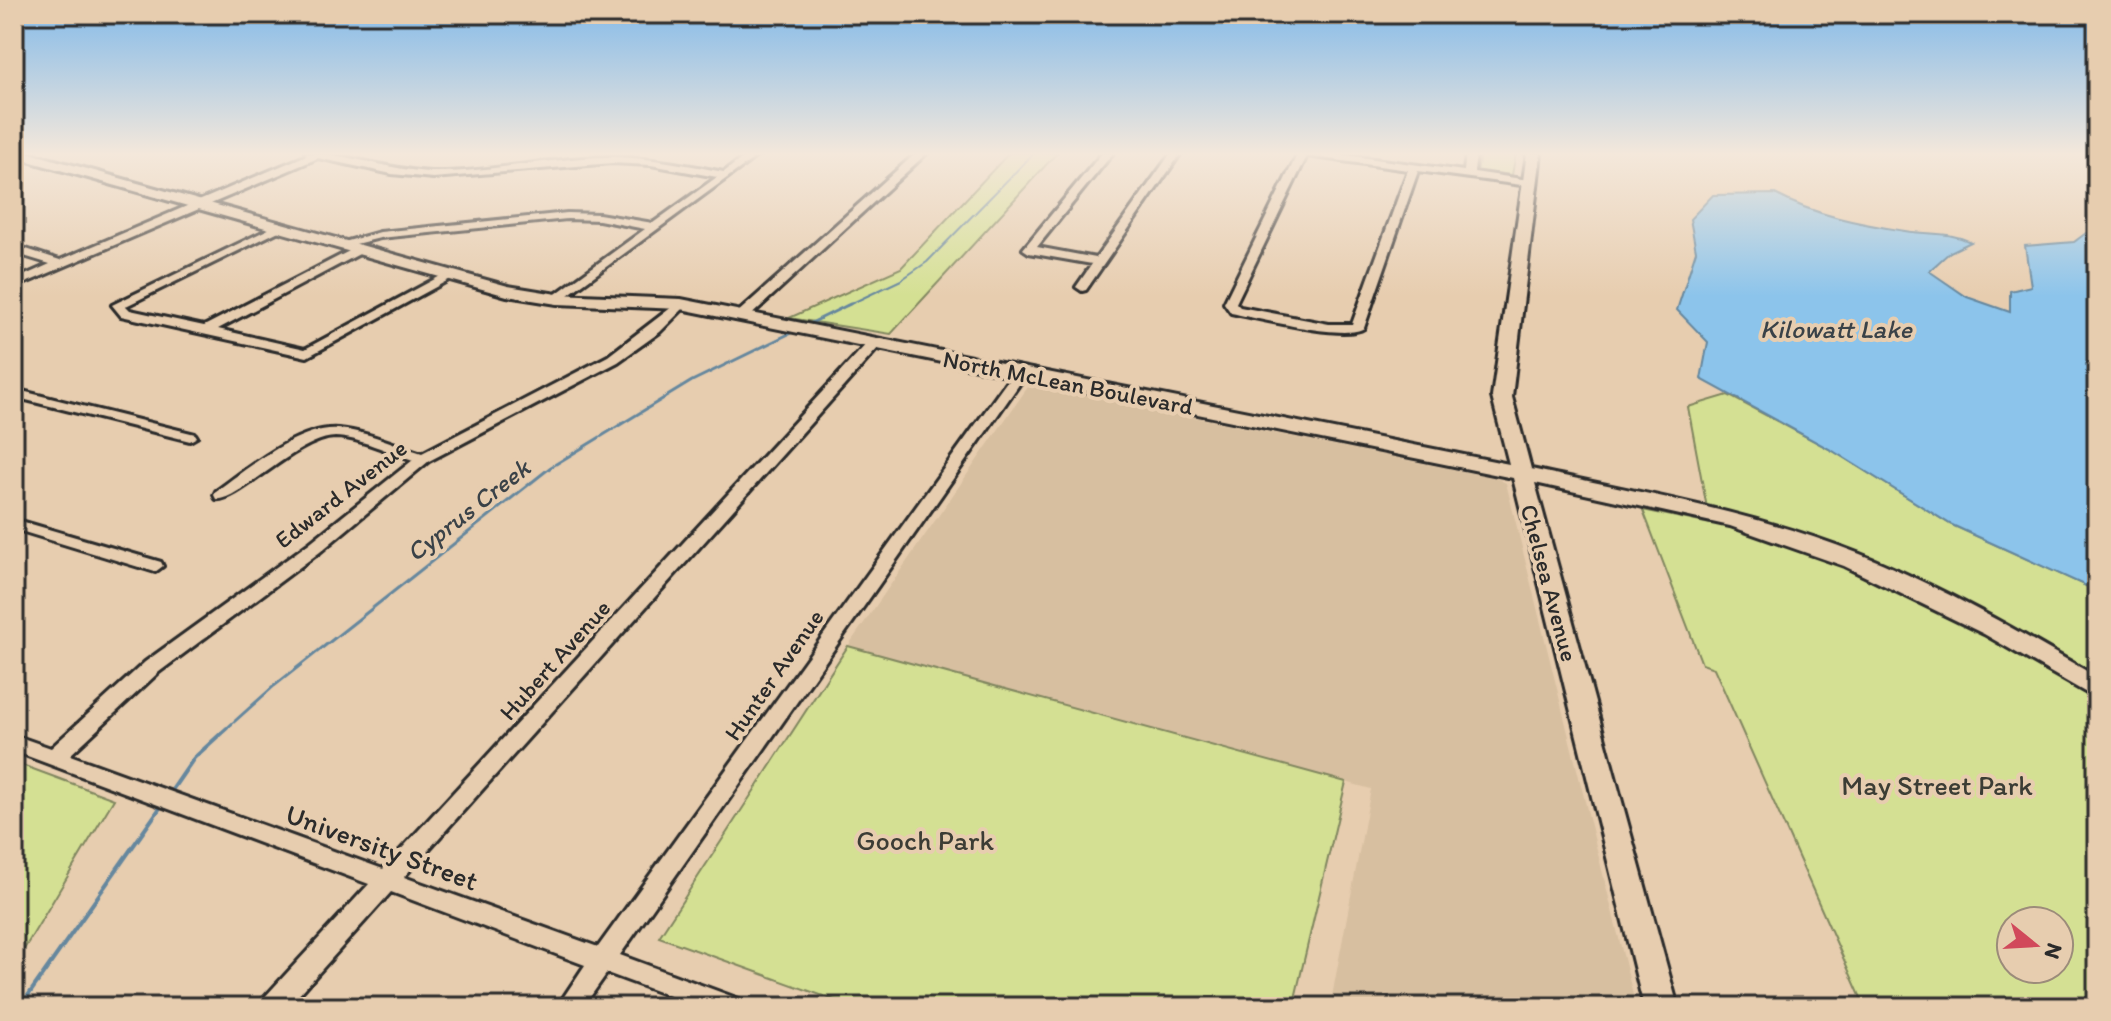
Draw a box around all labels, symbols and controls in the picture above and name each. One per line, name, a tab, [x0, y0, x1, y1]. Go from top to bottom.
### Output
water label: Kilowatt Lake	[1760, 313, 1914, 345]
street label: North McLean Boulevard	[941, 344, 1196, 421]
street label: Edward Avenue	[269, 433, 413, 554]
water label: Cyprus Creek	[400, 451, 538, 568]
street label: Chelsea Avenue	[1515, 501, 1584, 665]
street label: Hubert Avenue	[493, 593, 616, 726]
street label: Hunter Avenue	[718, 603, 830, 746]
park label: May Street Park	[1841, 768, 2033, 802]
street label: University Street	[281, 796, 483, 898]
park label: Gooch Park	[856, 823, 994, 857]
north arrow	[1995, 905, 2075, 985]
text: N	[2038, 940, 2069, 962]

